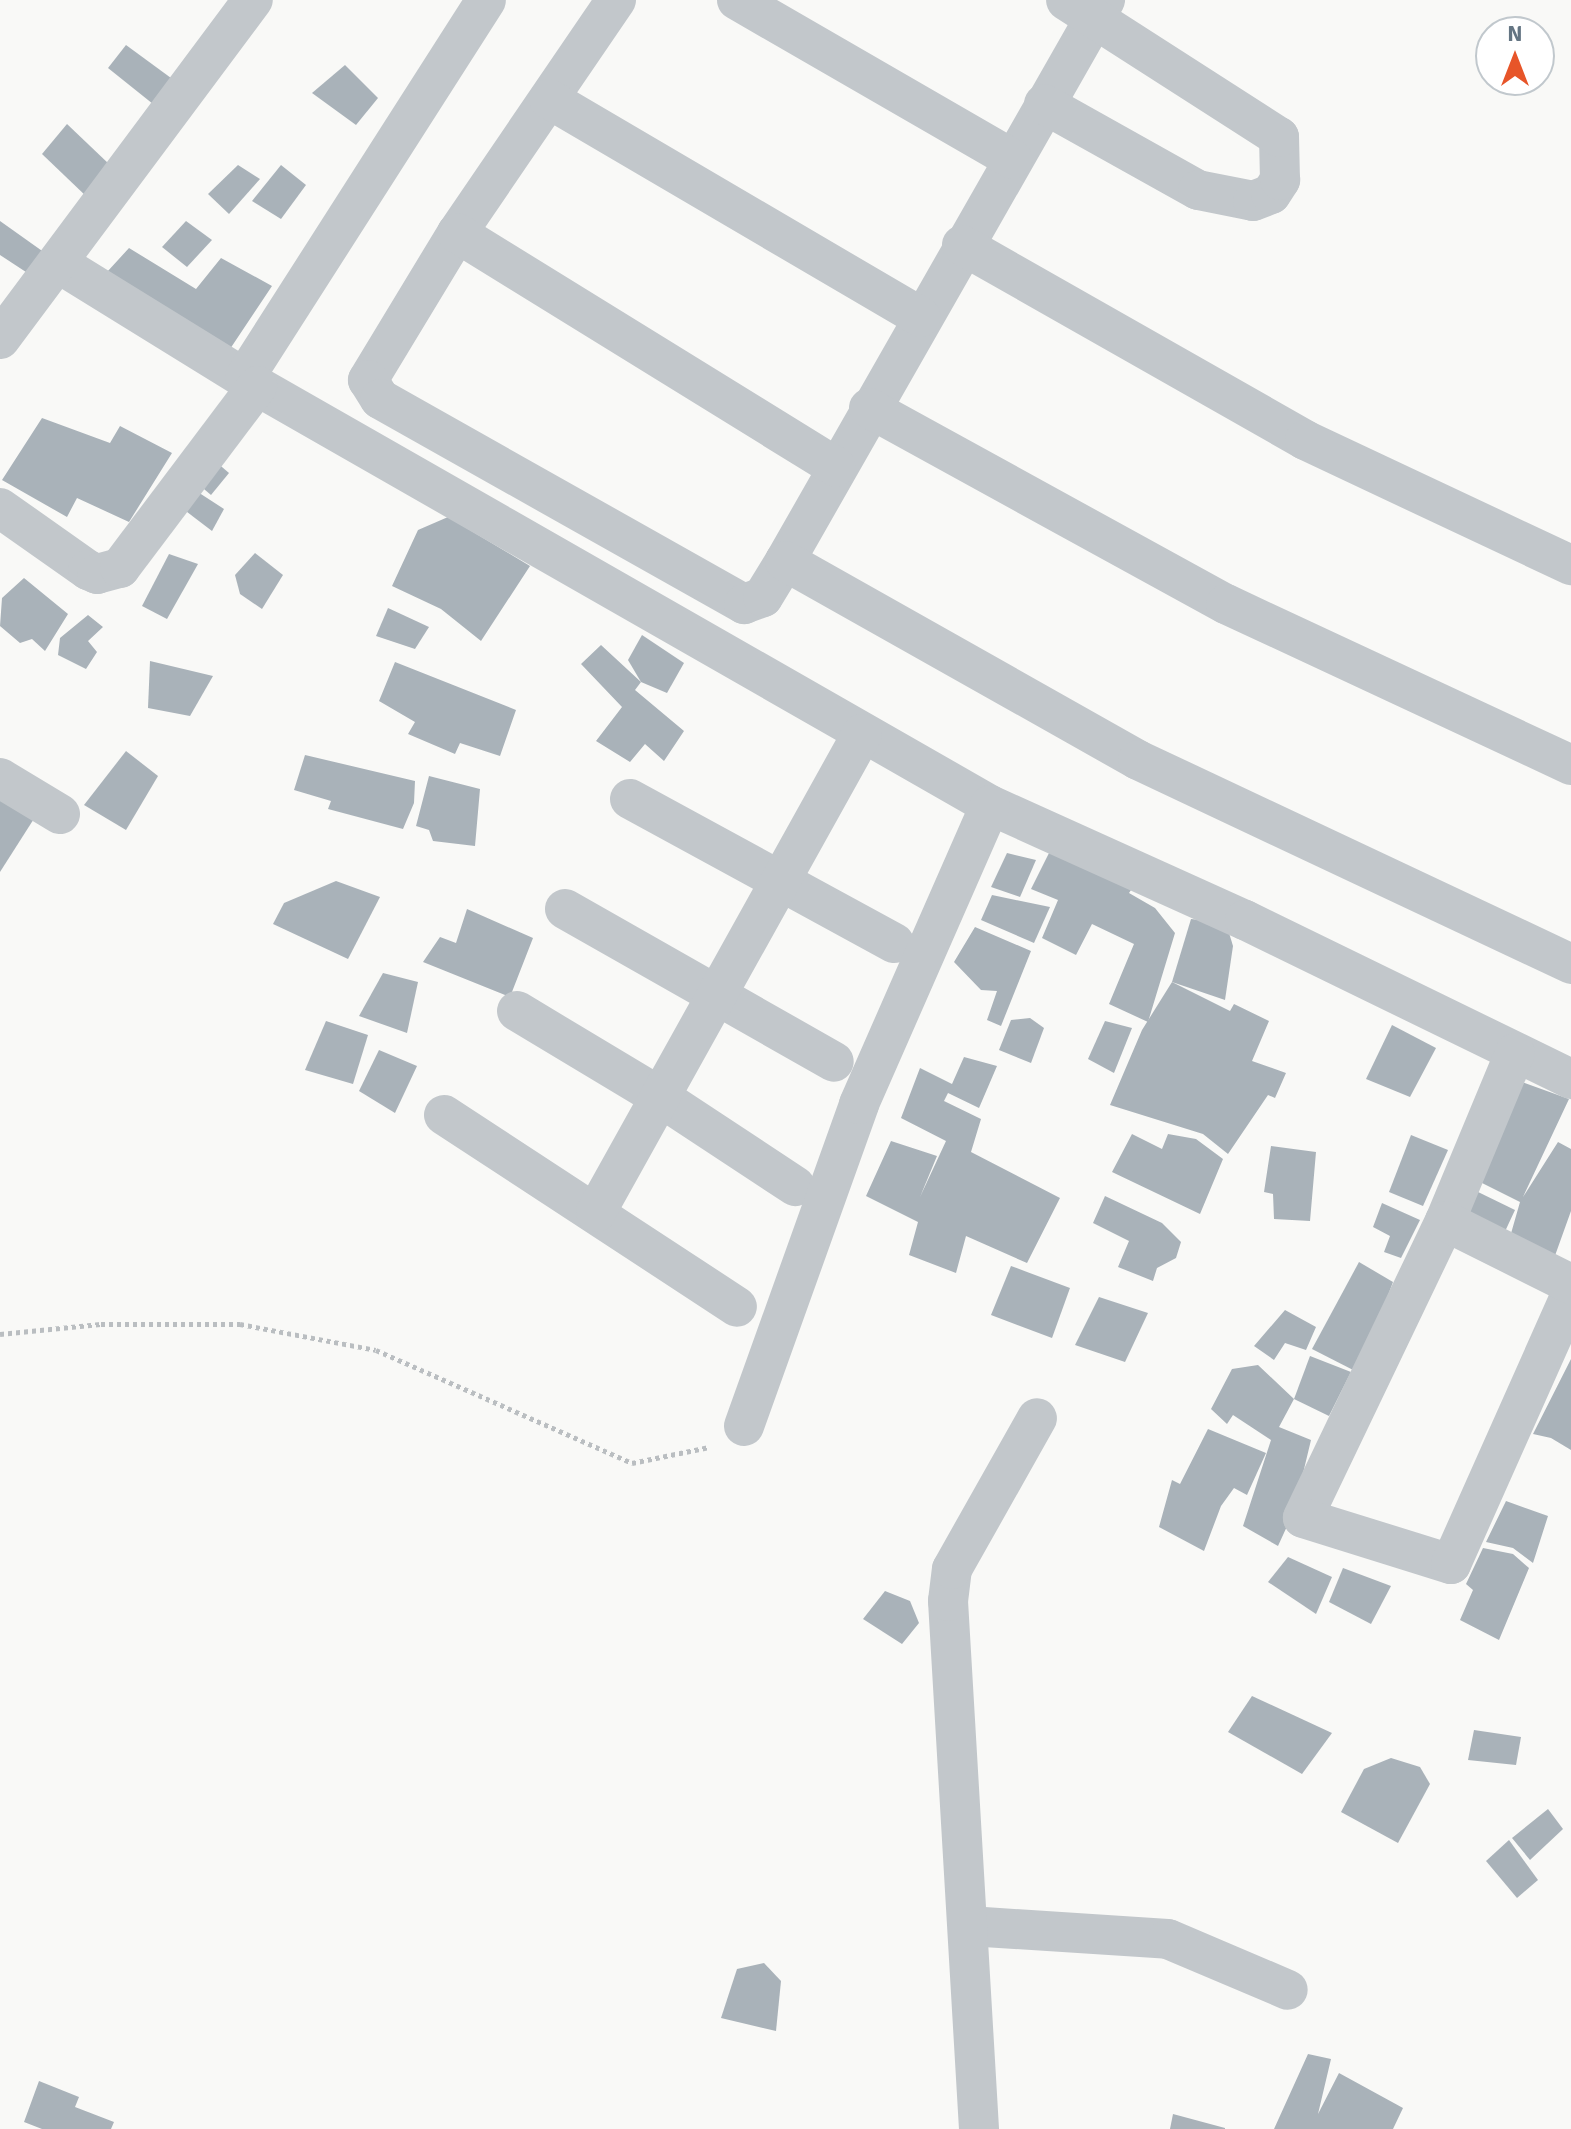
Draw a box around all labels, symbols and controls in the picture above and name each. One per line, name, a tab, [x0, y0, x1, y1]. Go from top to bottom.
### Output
north arrow	[1475, 16, 1555, 96]
text: N	[1507, 20, 1523, 47]

